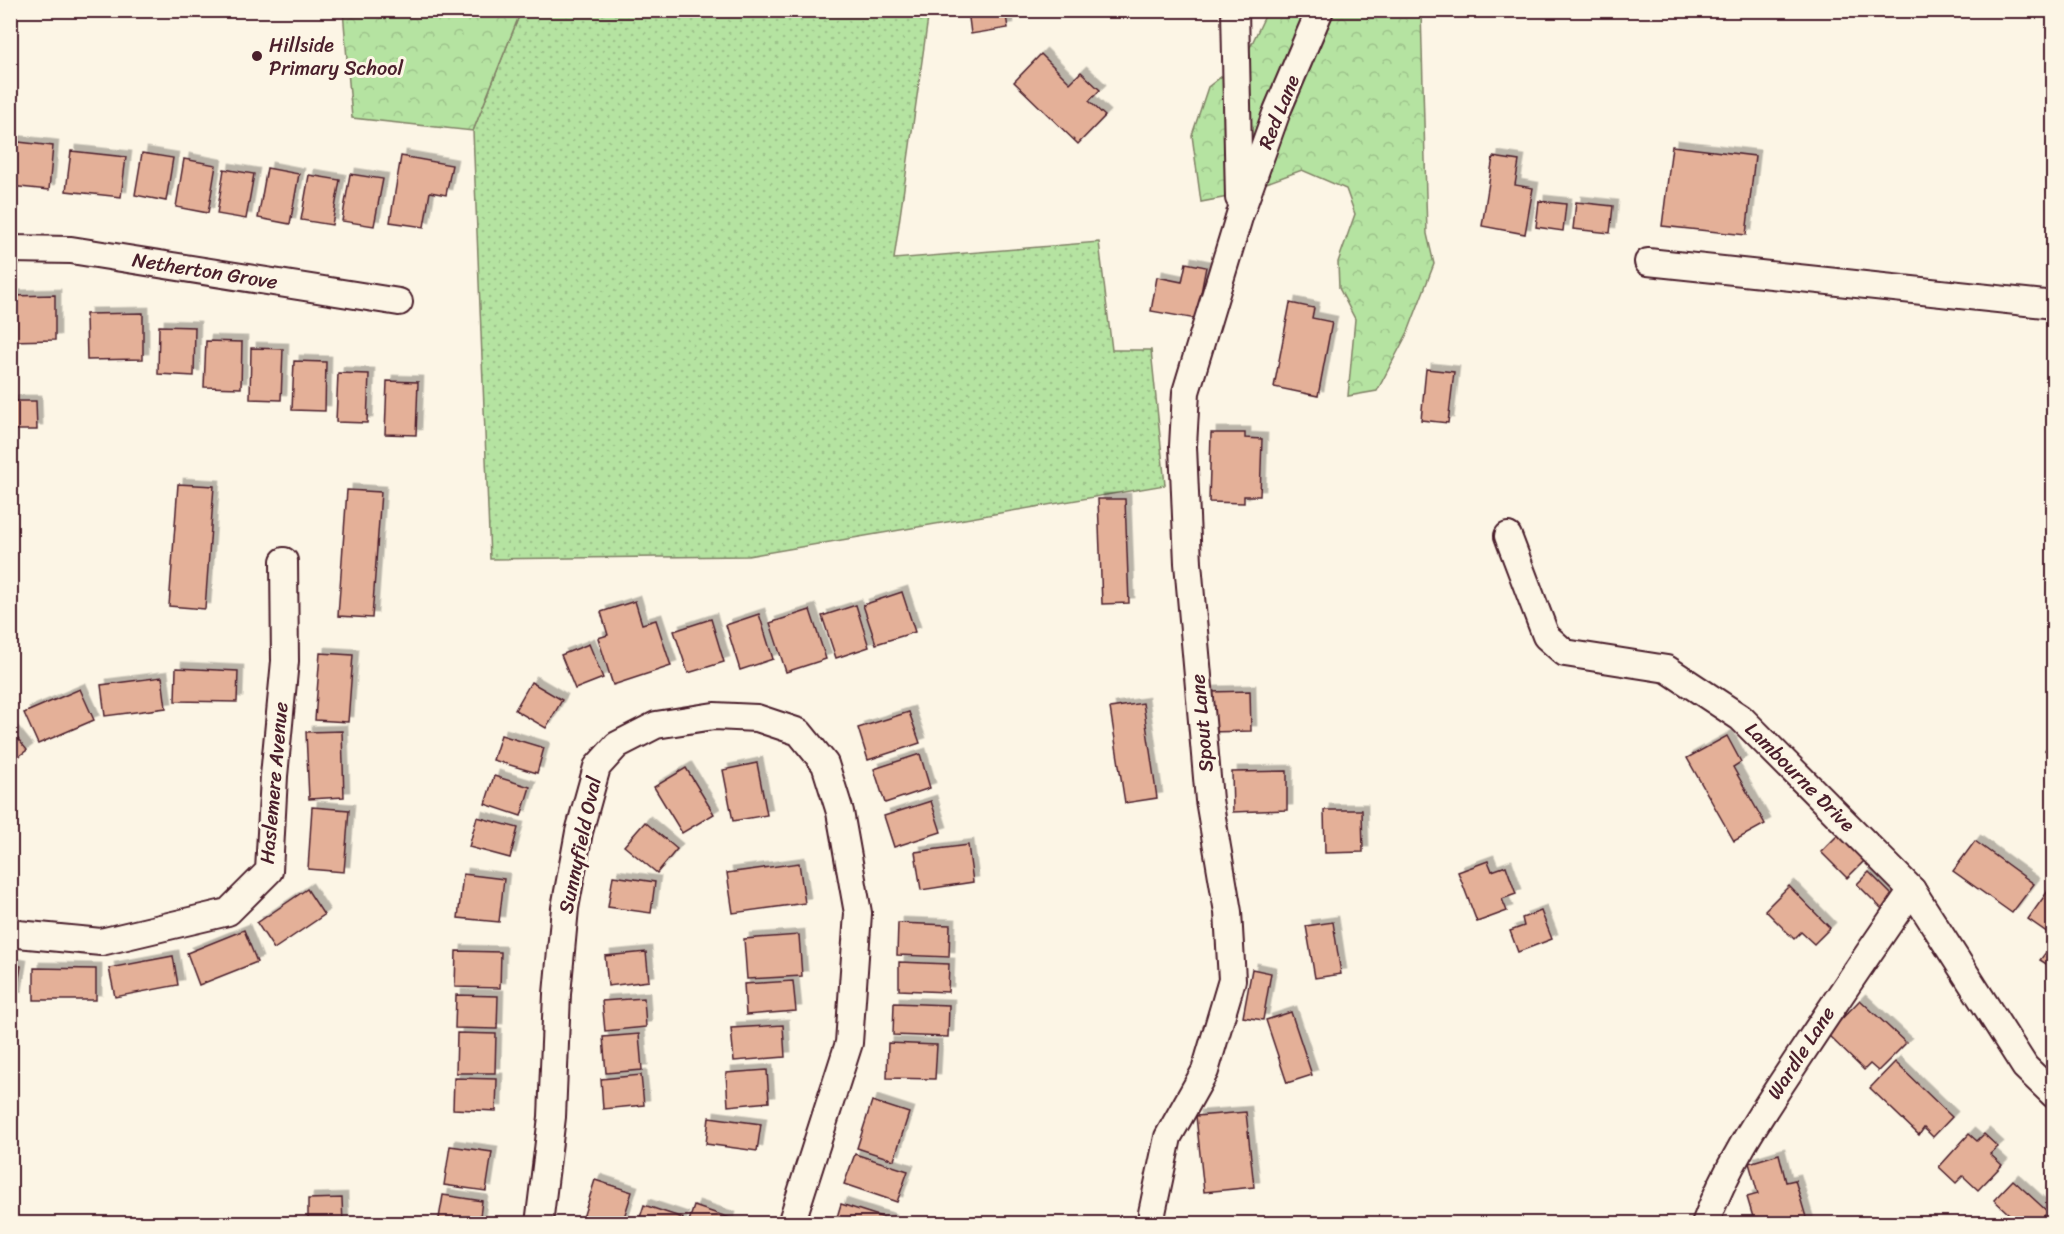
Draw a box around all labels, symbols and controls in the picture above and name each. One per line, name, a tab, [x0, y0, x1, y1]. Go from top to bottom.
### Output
place label: Hillside Primary School	[269, 28, 404, 86]
marker: Hillside Primary School	[250, 49, 264, 63]
street label: Red Lane	[1248, 69, 1310, 155]
street label: Netherton Grove	[130, 242, 280, 300]
street label: Spout Lane	[1180, 672, 1224, 774]
street label: Haslemere Avenue	[249, 700, 299, 866]
street label: Lambourne Drive	[1736, 713, 1864, 841]
street label: Sunnyfield Oval	[548, 772, 612, 917]
street label: Wardle Lane	[1758, 999, 1844, 1107]

